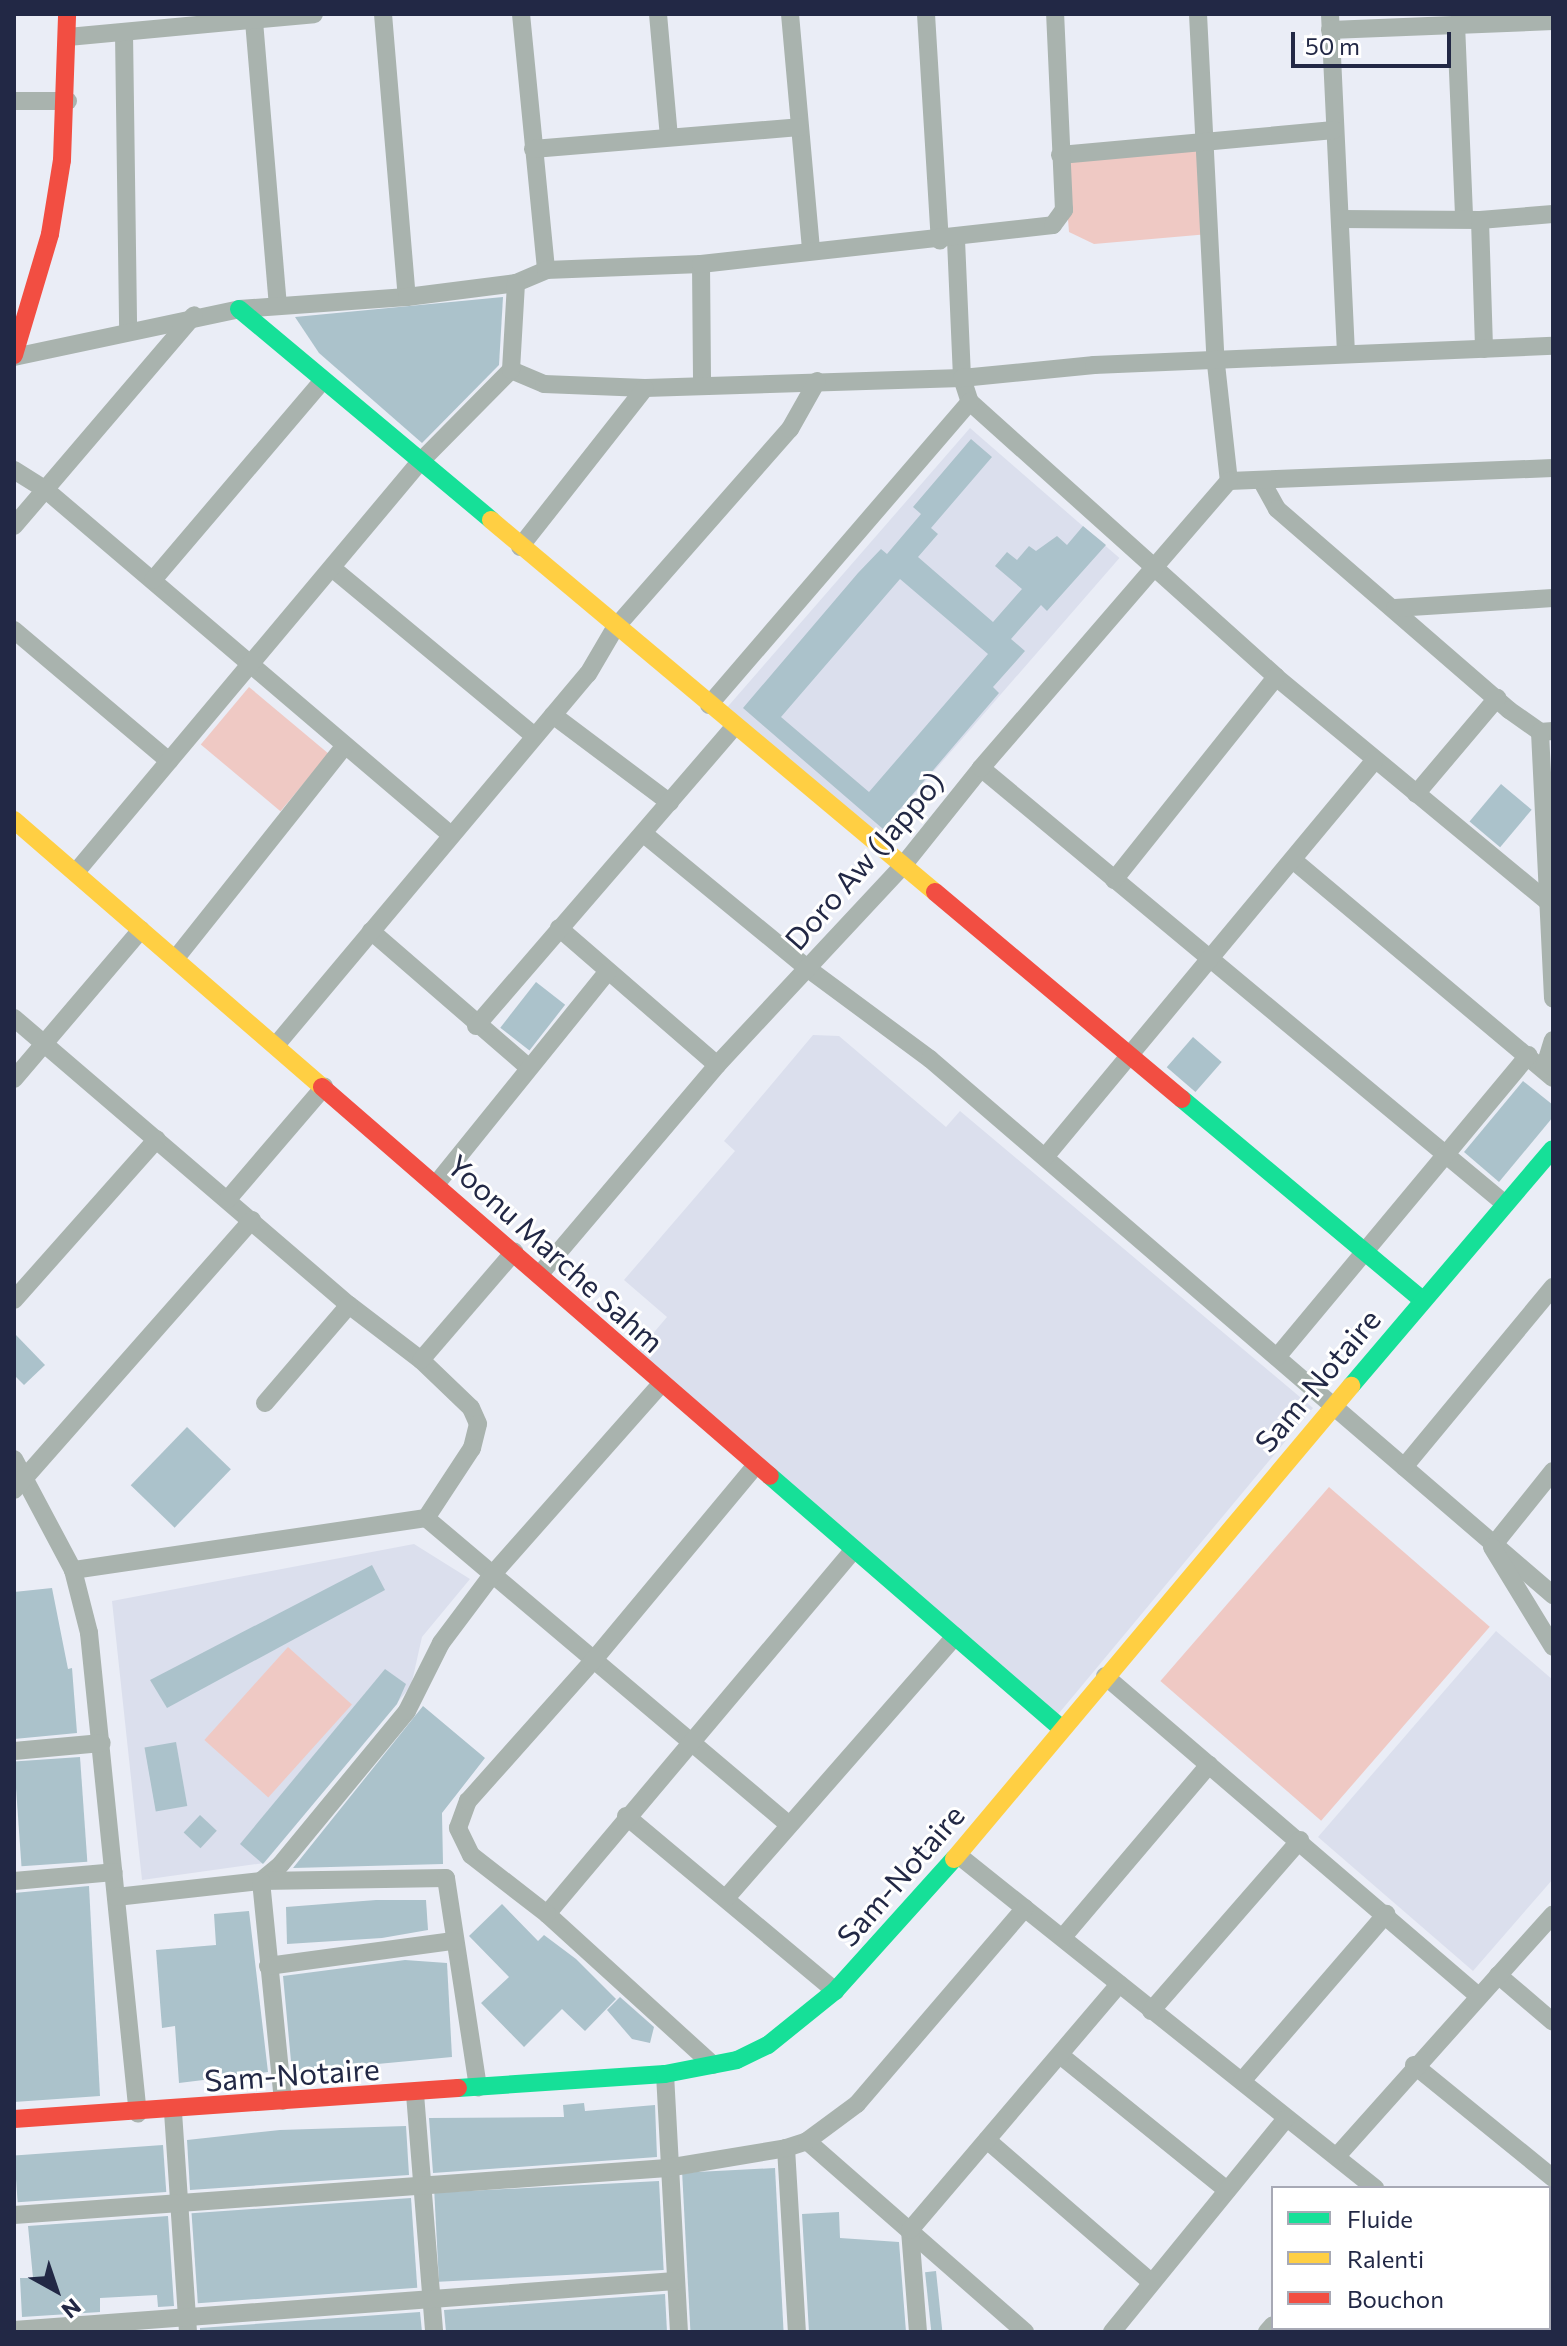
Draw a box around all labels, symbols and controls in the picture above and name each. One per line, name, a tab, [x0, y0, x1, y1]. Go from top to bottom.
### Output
scale bar	[1295, 16, 1455, 66]
text: 50 m	[1305, 31, 1360, 60]
street label: Doro Aw (Jappo)	[777, 764, 951, 956]
street label: Yoonu Marche Sahm	[441, 1147, 671, 1359]
street label: Sam-Notaire	[1247, 1301, 1387, 1459]
street label: Sam-Notaire	[829, 1797, 971, 1953]
street label: Sam-Notaire	[203, 2050, 381, 2098]
legend	[1271, 2186, 1551, 2330]
text: Fluide	[1347, 2204, 1413, 2233]
text: Ralenti	[1347, 2244, 1424, 2273]
north arrow	[16, 2250, 96, 2330]
text: Bouchon	[1347, 2284, 1444, 2313]
text: N	[57, 2293, 87, 2324]

